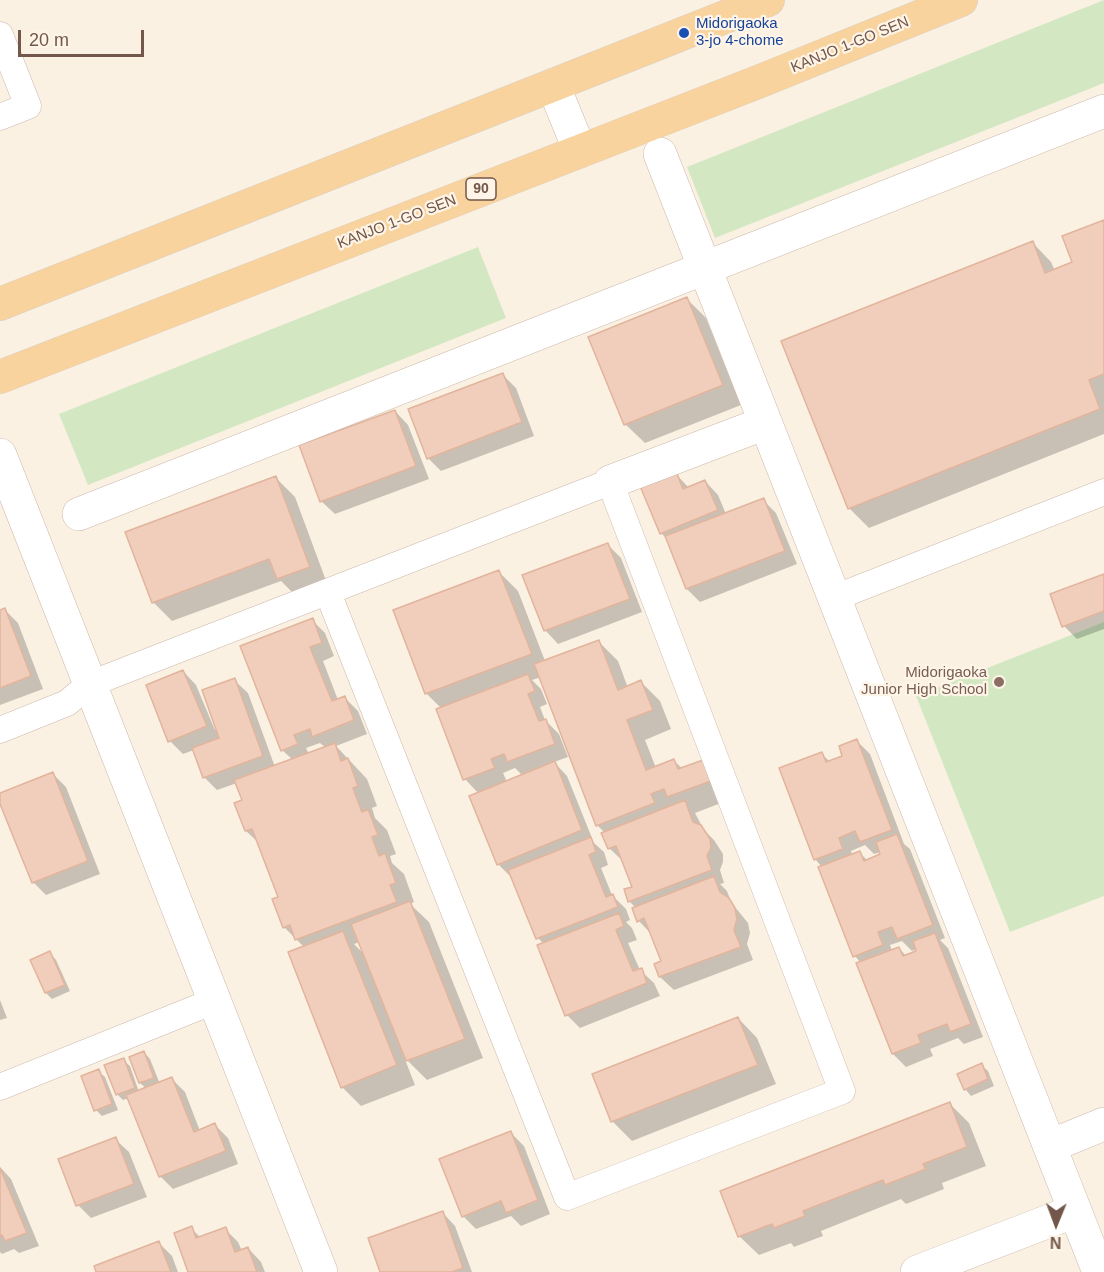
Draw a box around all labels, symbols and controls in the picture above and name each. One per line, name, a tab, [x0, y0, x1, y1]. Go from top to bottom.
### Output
street label: KANJO 1-GO SEN	[788, 13, 912, 77]
place label: Midorigaoka 3-jo 4-chome	[696, 15, 784, 50]
scale bar	[21, 18, 147, 56]
marker: Midorigaoka 3-jo 4-chome	[677, 26, 691, 40]
text: 20 m	[29, 30, 69, 50]
road number: 90	[466, 178, 496, 200]
street label: KANJO 1-GO SEN	[335, 191, 459, 253]
place label: Midorigaoka Junior High School	[861, 664, 987, 699]
marker: Midorigaoka Junior High School	[992, 675, 1006, 689]
north arrow	[1026, 1194, 1086, 1254]
text: N	[1050, 1234, 1062, 1251]

